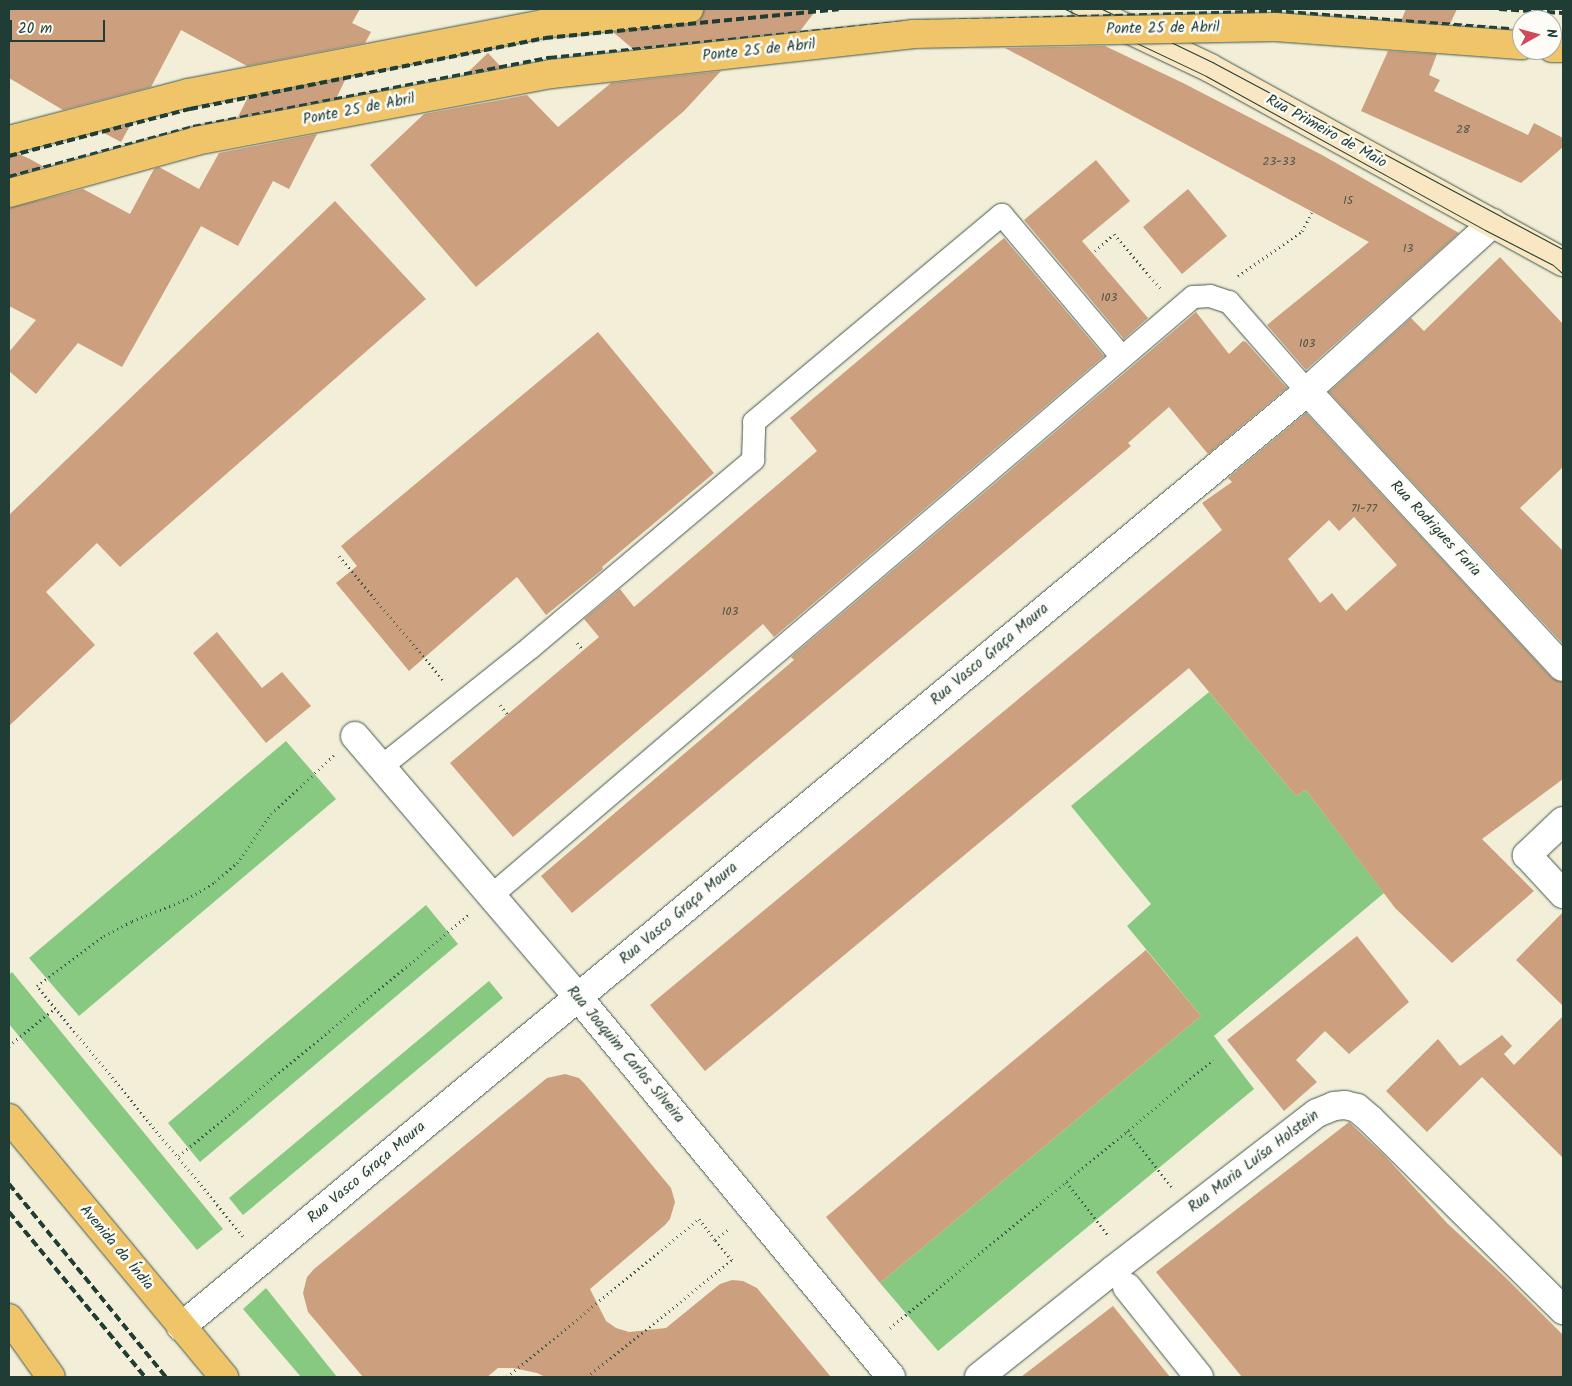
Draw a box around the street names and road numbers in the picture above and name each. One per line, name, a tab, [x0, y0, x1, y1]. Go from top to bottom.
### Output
street label: Ponte 25 de Abril	[1106, 19, 1220, 39]
street label: Ponte 25 de Abril	[701, 36, 817, 66]
street label: Ponte 25 de Abril	[301, 90, 417, 130]
street label: Rua Primeiro de Maio	[1263, 91, 1389, 173]
street label: Rua Rodrigues Faria	[1386, 477, 1484, 581]
street label: Rua Vasco Graça Moura	[927, 600, 1053, 710]
street label: Rua Vasco Graça Moura	[616, 859, 742, 969]
street label: Rua Joaquim Carlos Silveira	[562, 983, 688, 1127]
street label: Rua Maria Luísa Holstein	[1185, 1107, 1323, 1217]
street label: Rua Vasco Graça Moura	[304, 1118, 430, 1228]
street label: Avenida da Índia	[75, 1202, 157, 1294]

